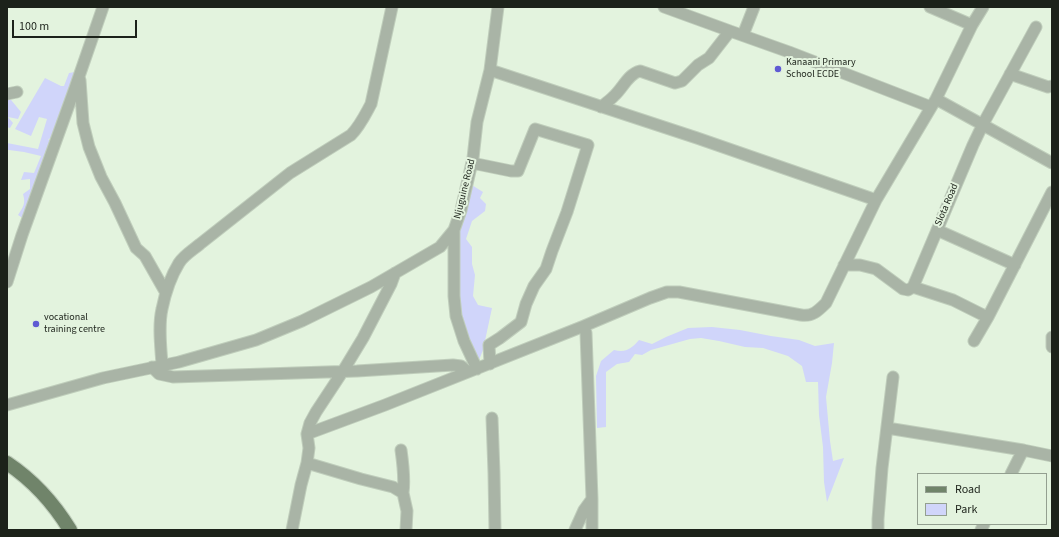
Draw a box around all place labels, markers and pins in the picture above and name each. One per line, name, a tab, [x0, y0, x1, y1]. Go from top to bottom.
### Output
place label: Kanaani Primary School ECDE	[786, 57, 856, 80]
marker: Kanaani Primary School ECDE	[773, 64, 783, 74]
place label: vocational training centre	[44, 312, 105, 336]
marker: vocational training centre	[31, 319, 41, 329]

